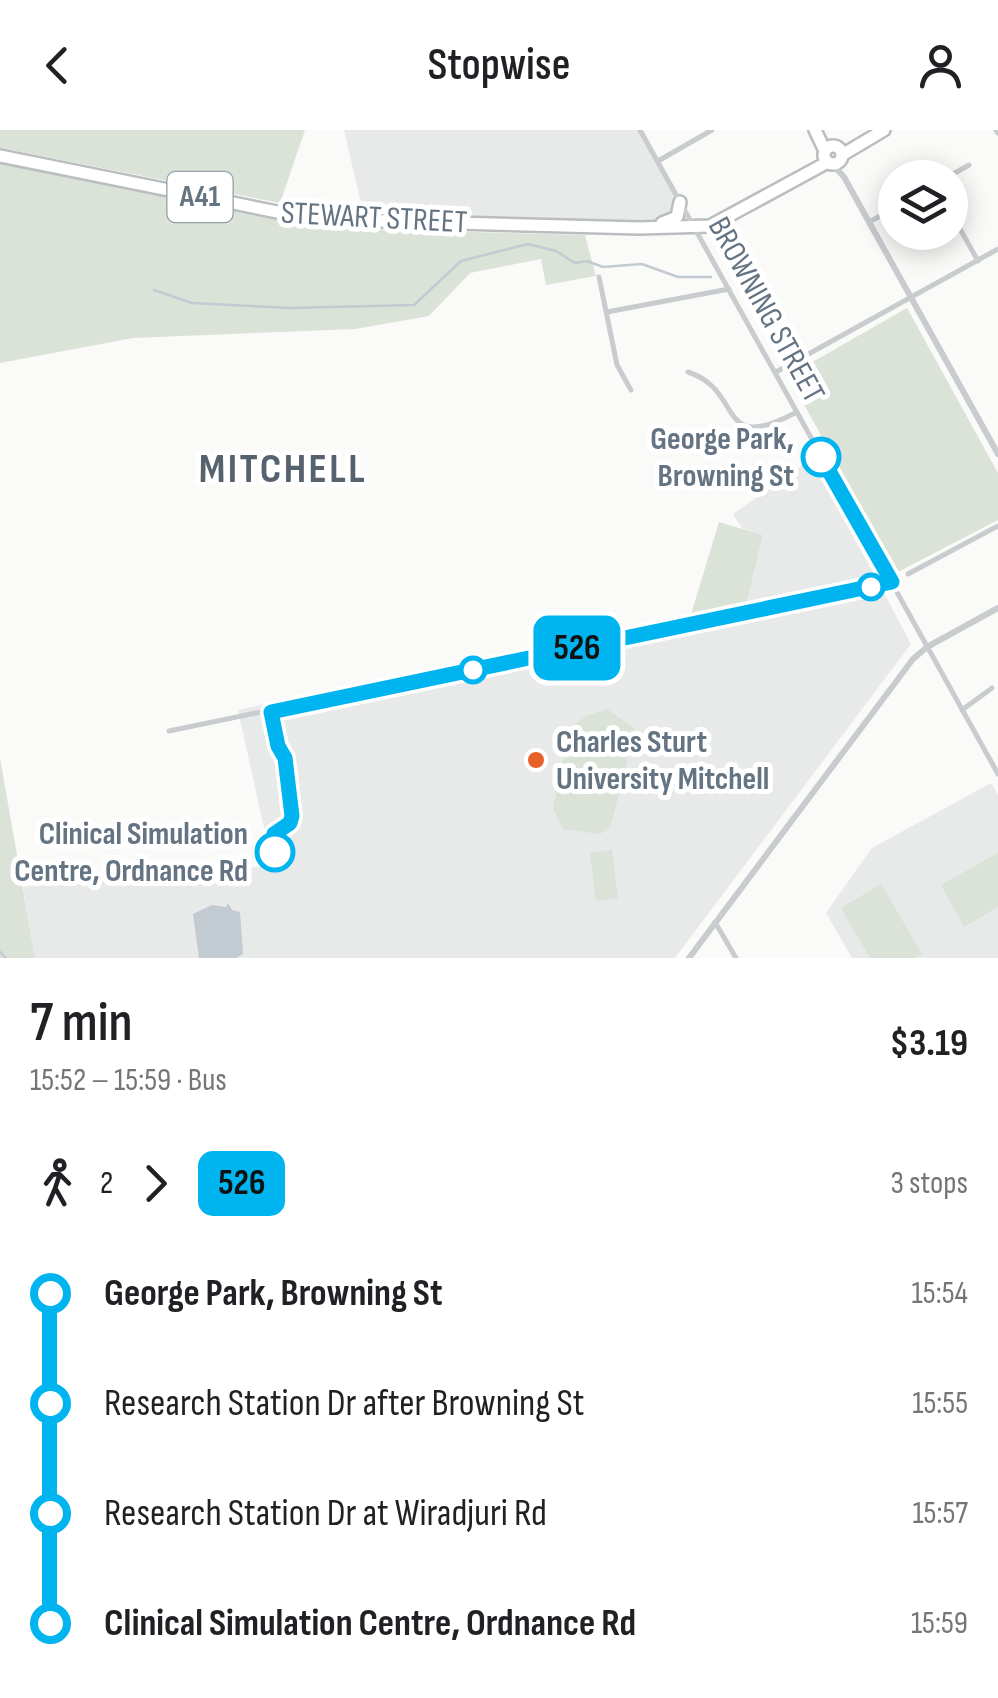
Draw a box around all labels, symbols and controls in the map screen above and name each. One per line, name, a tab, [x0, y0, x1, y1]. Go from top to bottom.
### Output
icon: back	[30, 38, 85, 93]
text: Stopwise	[428, 38, 570, 93]
icon: person	[913, 38, 968, 93]
map controls	[878, 160, 968, 250]
button: layers	[878, 160, 968, 250]
road number: A41	[168, 172, 232, 222]
street label: STEWART STREET	[280, 194, 468, 242]
street label: BROWNING STREET	[699, 210, 833, 410]
place label: George Park, Browning St	[650, 420, 794, 496]
marker: George Park, Browning St	[802, 438, 840, 476]
district label: MITCHELL	[199, 444, 367, 495]
unlabelled marker	[858, 574, 884, 600]
line badge: 526	[520, 616, 634, 680]
text: 526	[553, 627, 601, 670]
unlabelled marker	[460, 657, 486, 683]
place label: Charles Sturt University Mitchell	[556, 723, 769, 799]
marker: Charles Sturt University Mitchell	[525, 749, 547, 771]
place label: Clinical Simulation Centre, Ordnance Rd	[14, 815, 248, 891]
marker: Clinical Simulation Centre, Ordnance Rd	[256, 833, 294, 871]
text: 7 min	[30, 990, 133, 1057]
text: $3.19	[890, 1021, 968, 1066]
text: 15:52 – 15:59 · Bus	[30, 1061, 227, 1100]
icon: walk	[30, 1156, 85, 1211]
icon: forward	[128, 1156, 183, 1211]
text: 526	[218, 1162, 265, 1205]
text: 2	[100, 1164, 113, 1203]
text: 3 stops	[890, 1164, 968, 1203]
text: George Park, Browning St	[104, 1271, 443, 1316]
text: 15:54	[912, 1274, 968, 1313]
text: Research Station Dr after Browning St	[104, 1381, 584, 1426]
text: 15:55	[912, 1384, 968, 1423]
text: Research Station Dr at Wiradjuri Rd	[104, 1491, 547, 1536]
text: 15:57	[912, 1494, 968, 1533]
text: Clinical Simulation Centre, Ordnance Rd	[104, 1601, 636, 1646]
text: 15:59	[911, 1604, 968, 1643]

